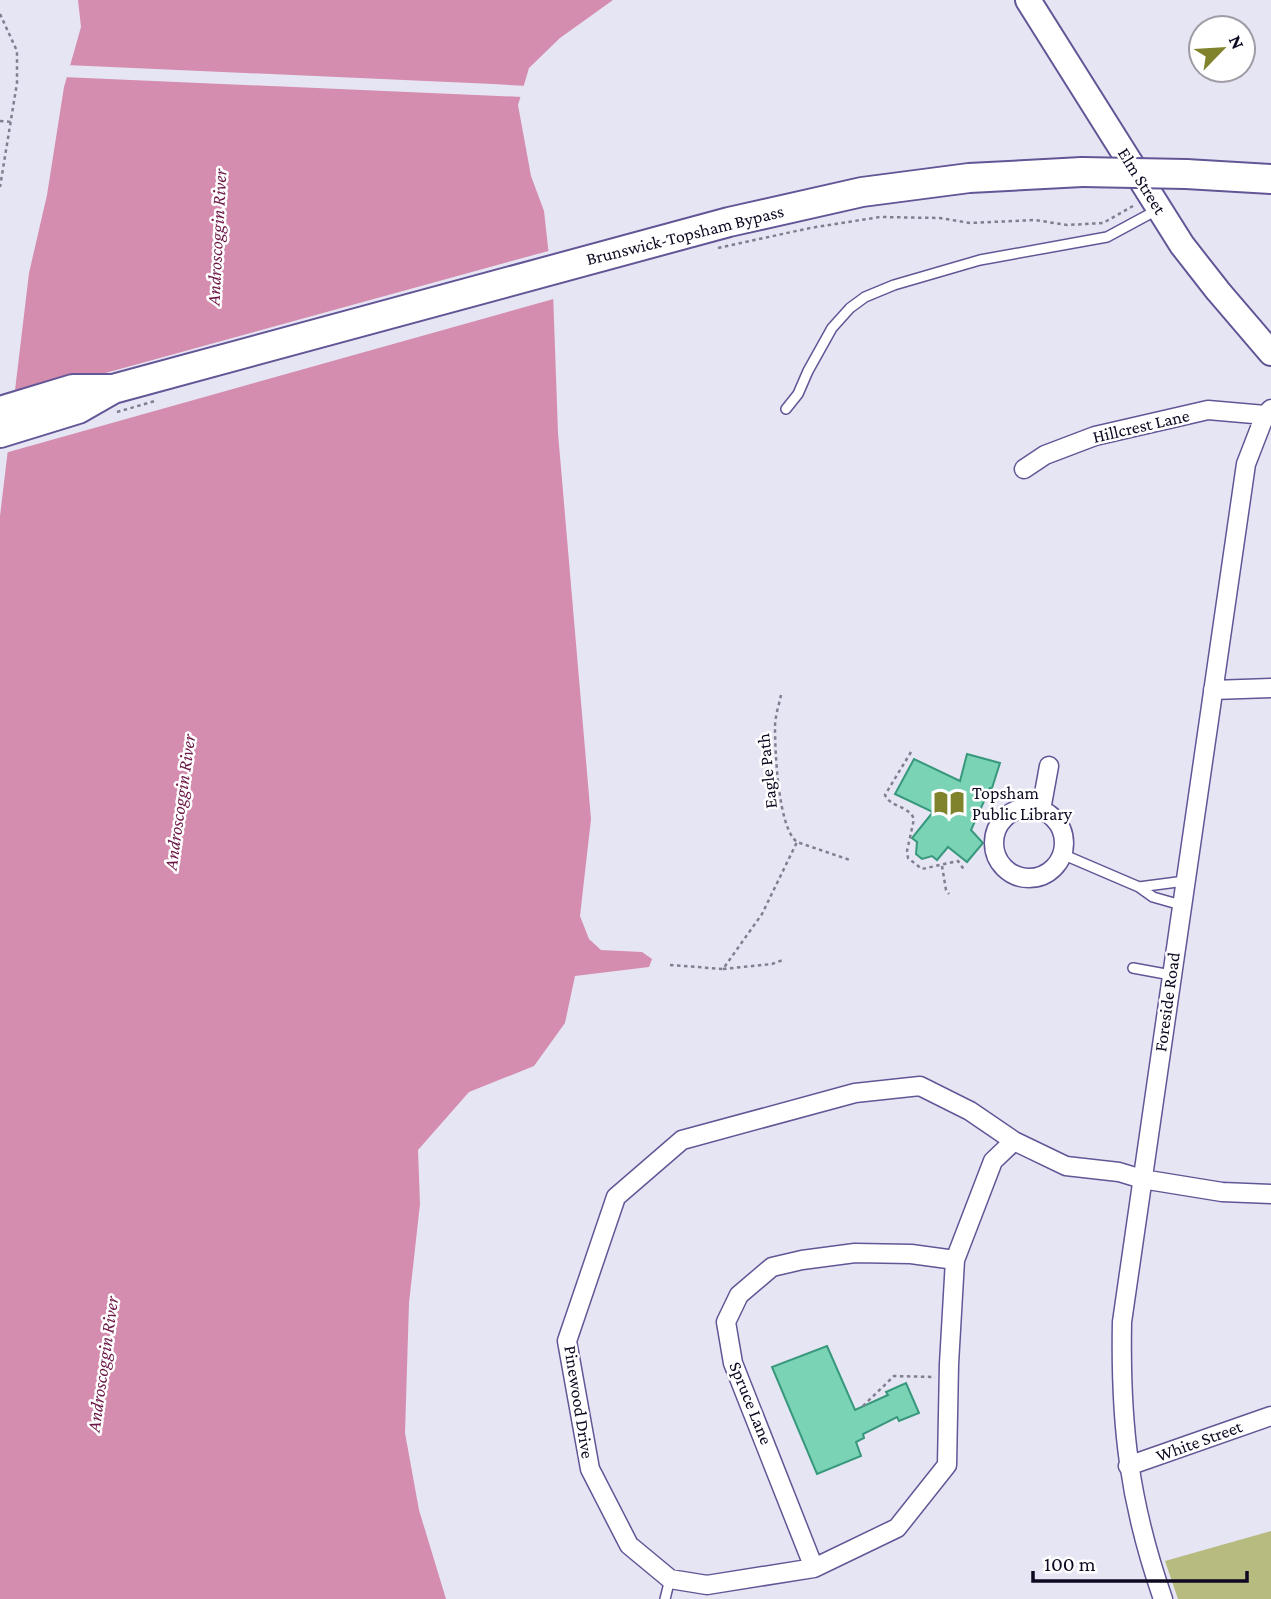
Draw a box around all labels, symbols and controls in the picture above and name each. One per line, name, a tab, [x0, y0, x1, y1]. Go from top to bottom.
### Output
north arrow	[1187, 14, 1257, 84]
text: N	[1225, 32, 1249, 52]
street label: Elm Street	[1114, 144, 1171, 219]
water label: Androscoggin River	[202, 167, 231, 307]
street label: Brunswick-Topsham Bypass	[584, 201, 786, 269]
street label: Hillcrest Lane	[1091, 405, 1191, 447]
water label: Androscoggin River	[159, 732, 200, 872]
street label: Eagle Path	[753, 732, 781, 810]
place label: Topsham Public Library	[972, 783, 1073, 824]
library icon: Topsham Public Library	[932, 786, 966, 820]
street label: Foreside Road	[1150, 950, 1184, 1053]
water label: Androscoggin River	[82, 1294, 123, 1434]
street label: Pinewood Drive	[560, 1344, 598, 1460]
street label: Spruce Lane	[725, 1359, 777, 1447]
street label: White Street	[1153, 1416, 1246, 1466]
scale bar	[1033, 1540, 1246, 1584]
text: 100 m	[1044, 1552, 1096, 1576]

